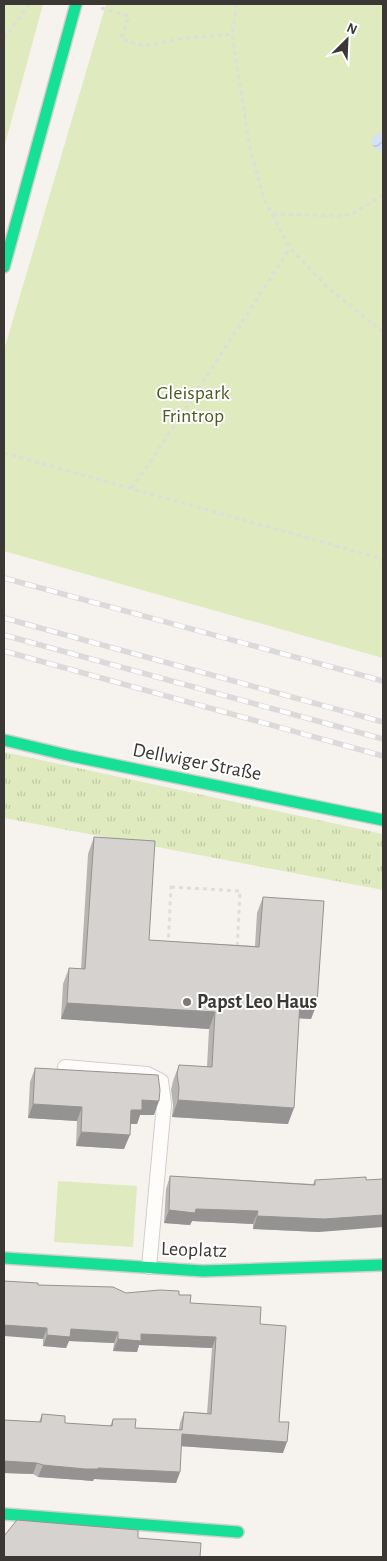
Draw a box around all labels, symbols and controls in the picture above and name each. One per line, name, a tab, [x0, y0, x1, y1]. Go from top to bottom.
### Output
north arrow	[322, 15, 372, 65]
text: N	[345, 21, 359, 37]
park label: Gleispark Frintrop	[156, 383, 230, 426]
street label: Dellwiger Straße	[131, 740, 263, 784]
place label: Papst Leo Haus	[197, 992, 318, 1012]
marker: Papst Leo Haus	[181, 996, 193, 1008]
street label: Leoplatz	[161, 1239, 227, 1261]

